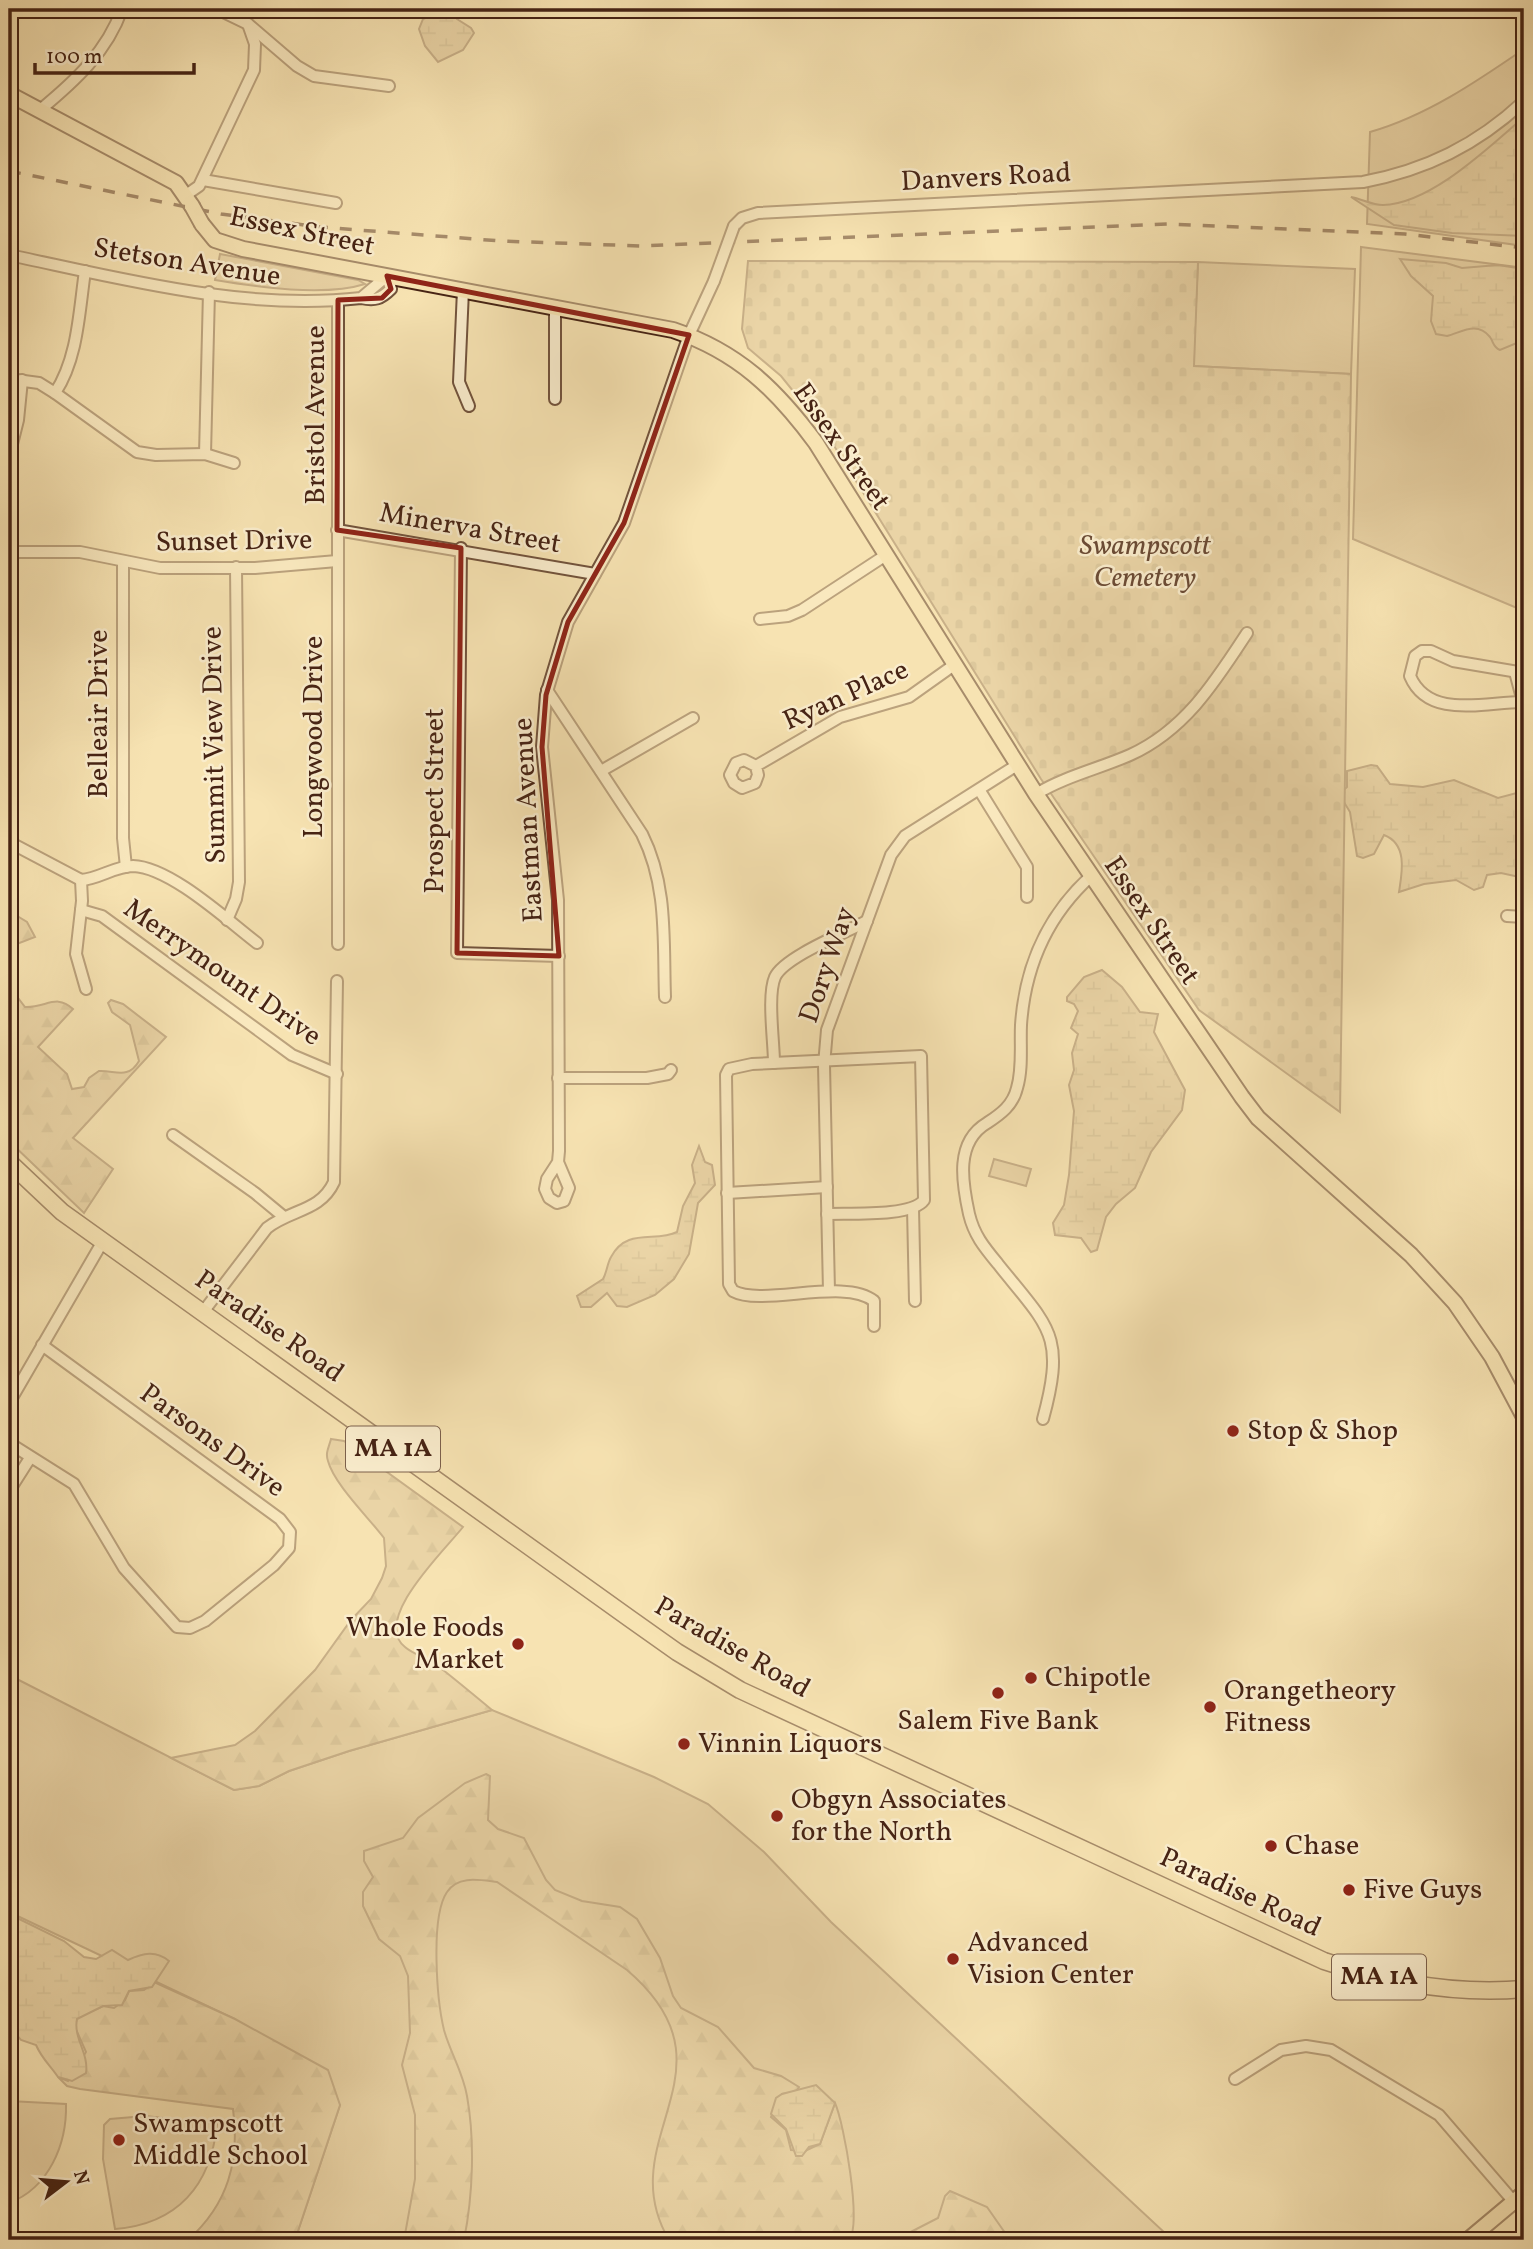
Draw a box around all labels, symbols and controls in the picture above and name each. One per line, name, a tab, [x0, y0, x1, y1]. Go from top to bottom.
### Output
scale bar	[35, 32, 194, 76]
text: 100 m	[46, 43, 103, 72]
street label: Danvers Road	[900, 154, 1072, 202]
street label: Essex Street	[226, 198, 378, 266]
street label: Stetson Avenue	[91, 229, 283, 297]
street label: Bristol Avenue	[297, 325, 336, 505]
street label: Essex Street	[783, 375, 899, 519]
street label: Minerva Street	[376, 494, 564, 564]
street label: Sunset Drive	[155, 521, 313, 563]
park label: Swampscott Cemetery	[1080, 527, 1211, 598]
street label: Summit View Drive	[193, 626, 237, 864]
street label: Belleair Drive	[80, 630, 119, 798]
street label: Longwood Drive	[295, 636, 334, 838]
street label: Ryan Place	[777, 651, 915, 741]
street label: Prospect Street	[416, 708, 455, 894]
street label: Eastman Avenue	[504, 717, 554, 923]
street label: Essex Street	[1094, 849, 1208, 993]
street label: Merrymount Drive	[115, 890, 329, 1056]
street label: Dory Way	[790, 902, 866, 1028]
street label: Paradise Road	[186, 1261, 352, 1393]
street label: Parsons Drive	[131, 1375, 293, 1507]
place label: Stop & Shop	[1247, 1412, 1398, 1451]
marker: Stop & Shop	[1225, 1423, 1241, 1439]
road number: MA 1A	[346, 1426, 440, 1472]
street label: Paradise Road	[647, 1588, 817, 1708]
place label: Whole Foods Market	[346, 1609, 504, 1680]
marker: Whole Foods Market	[510, 1636, 526, 1652]
place label: Chipotle	[1045, 1659, 1151, 1698]
marker: Chipotle	[1023, 1670, 1039, 1686]
place label: Orangetheory Fitness	[1224, 1672, 1396, 1743]
marker: Salem Five Bank	[990, 1685, 1006, 1701]
marker: Orangetheory Fitness	[1202, 1699, 1218, 1715]
place label: Salem Five Bank	[897, 1702, 1099, 1741]
place label: Vinnin Liquors	[698, 1725, 882, 1764]
marker: Vinnin Liquors	[676, 1736, 692, 1752]
place label: Obgyn Associates for the North	[791, 1781, 1006, 1852]
marker: Obgyn Associates for the North	[769, 1808, 785, 1824]
place label: Chase	[1285, 1827, 1359, 1866]
marker: Chase	[1263, 1838, 1279, 1854]
street label: Paradise Road	[1153, 1839, 1327, 1947]
place label: Five Guys	[1363, 1871, 1482, 1910]
marker: Five Guys	[1341, 1882, 1357, 1898]
place label: Advanced Vision Center	[967, 1924, 1134, 1995]
marker: Advanced Vision Center	[945, 1951, 961, 1967]
road number: MA 1A	[1332, 1954, 1426, 2000]
place label: Swampscott Middle School	[133, 2105, 308, 2176]
marker: Swampscott Middle School	[111, 2132, 127, 2148]
north arrow	[32, 2148, 102, 2218]
text: N	[66, 2168, 95, 2188]

